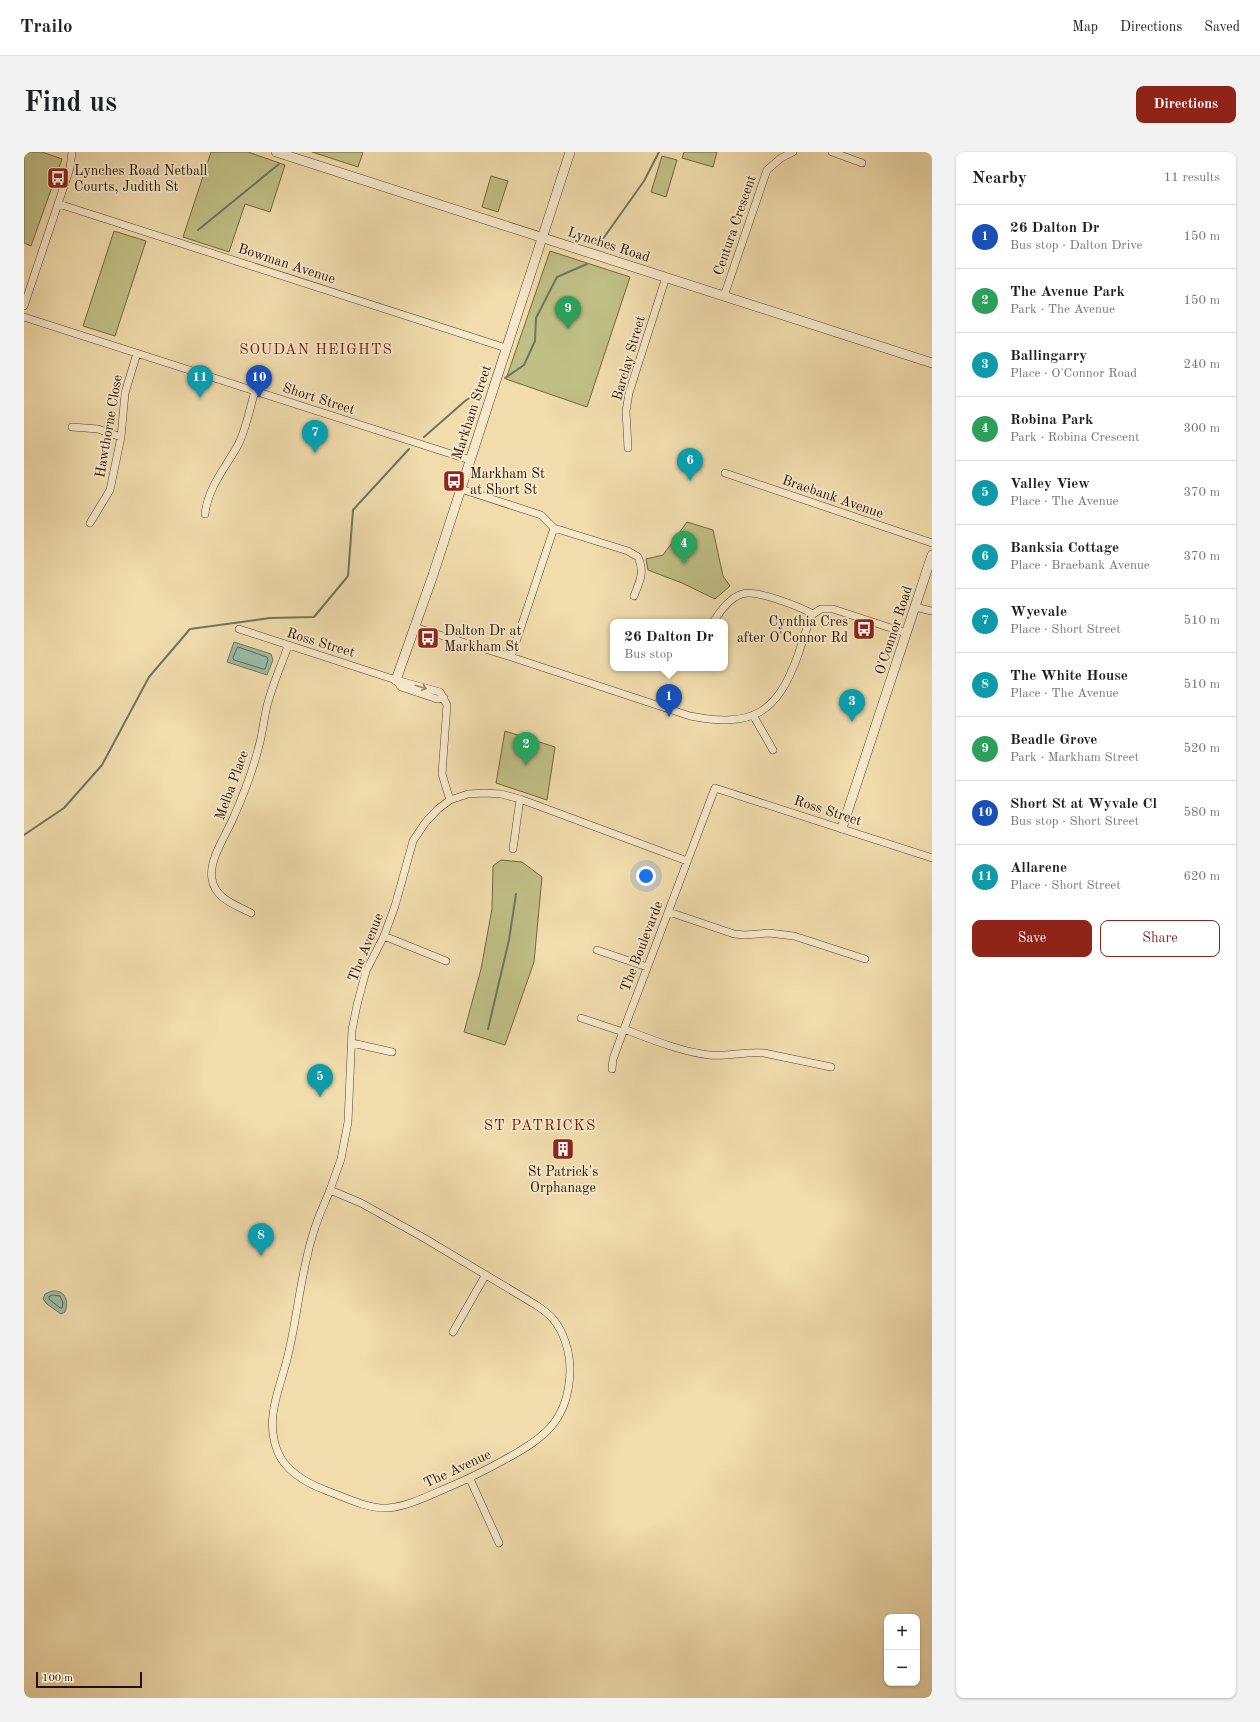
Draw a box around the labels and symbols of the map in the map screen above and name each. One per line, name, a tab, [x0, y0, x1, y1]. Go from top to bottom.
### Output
place label: Lynches Road Netball Courts, Judith St	[74, 164, 208, 194]
bus stop icon: Lynches Road Netball Courts, Judith St	[45, 165, 71, 191]
street label: Centura Crescent	[711, 173, 759, 277]
street label: Lynches Road	[566, 225, 652, 265]
street label: Bowman Avenue	[236, 242, 337, 286]
pin: 9	[555, 296, 581, 329]
street label: Barclay Street	[610, 314, 648, 402]
district label: SOUDAN HEIGHTS	[239, 343, 393, 358]
street label: Markham Street	[450, 363, 494, 461]
pin: 11	[187, 365, 213, 398]
pin: 10	[246, 365, 272, 398]
street label: Hawthorne Close	[93, 374, 125, 479]
street label: Short Street	[281, 381, 357, 417]
pin: 7	[302, 420, 328, 453]
pin: 6	[677, 448, 703, 481]
place label: Markham St at Short St	[470, 467, 545, 497]
bus stop icon: Markham St at Short St	[441, 468, 467, 494]
street label: Braebank Avenue	[780, 473, 885, 521]
pin: 4	[671, 531, 697, 564]
street label: O'Connor Road	[873, 584, 915, 676]
place label: Cynthia Cres after O'Connor Rd	[737, 615, 848, 645]
bus stop icon: Cynthia Cres after O'Connor Rd	[851, 616, 877, 642]
place label: Dalton Dr at Markham St	[444, 624, 521, 654]
bus stop icon: Dalton Dr at Markham St	[415, 625, 441, 651]
street label: Ross Street	[285, 626, 356, 660]
one-way arrow	[415, 683, 427, 691]
pin: 1	[656, 684, 682, 717]
pin: 3	[839, 689, 865, 722]
pin: 2	[513, 732, 539, 765]
street label: Melba Place	[213, 749, 251, 822]
street label: Ross Street	[792, 793, 863, 828]
your location	[636, 866, 656, 886]
street label: The Boulevarde	[618, 899, 666, 994]
street label: The Avenue	[346, 911, 386, 984]
pin: 5	[307, 1064, 333, 1097]
district label: ST PATRICKS	[484, 1119, 596, 1134]
building icon: St Patrick's Orphanage	[550, 1136, 576, 1162]
place label: St Patrick's Orphanage	[528, 1165, 598, 1195]
pin: 8	[248, 1223, 274, 1256]
street label: The Avenue	[422, 1447, 493, 1491]
scale bar	[36, 1670, 142, 1689]

